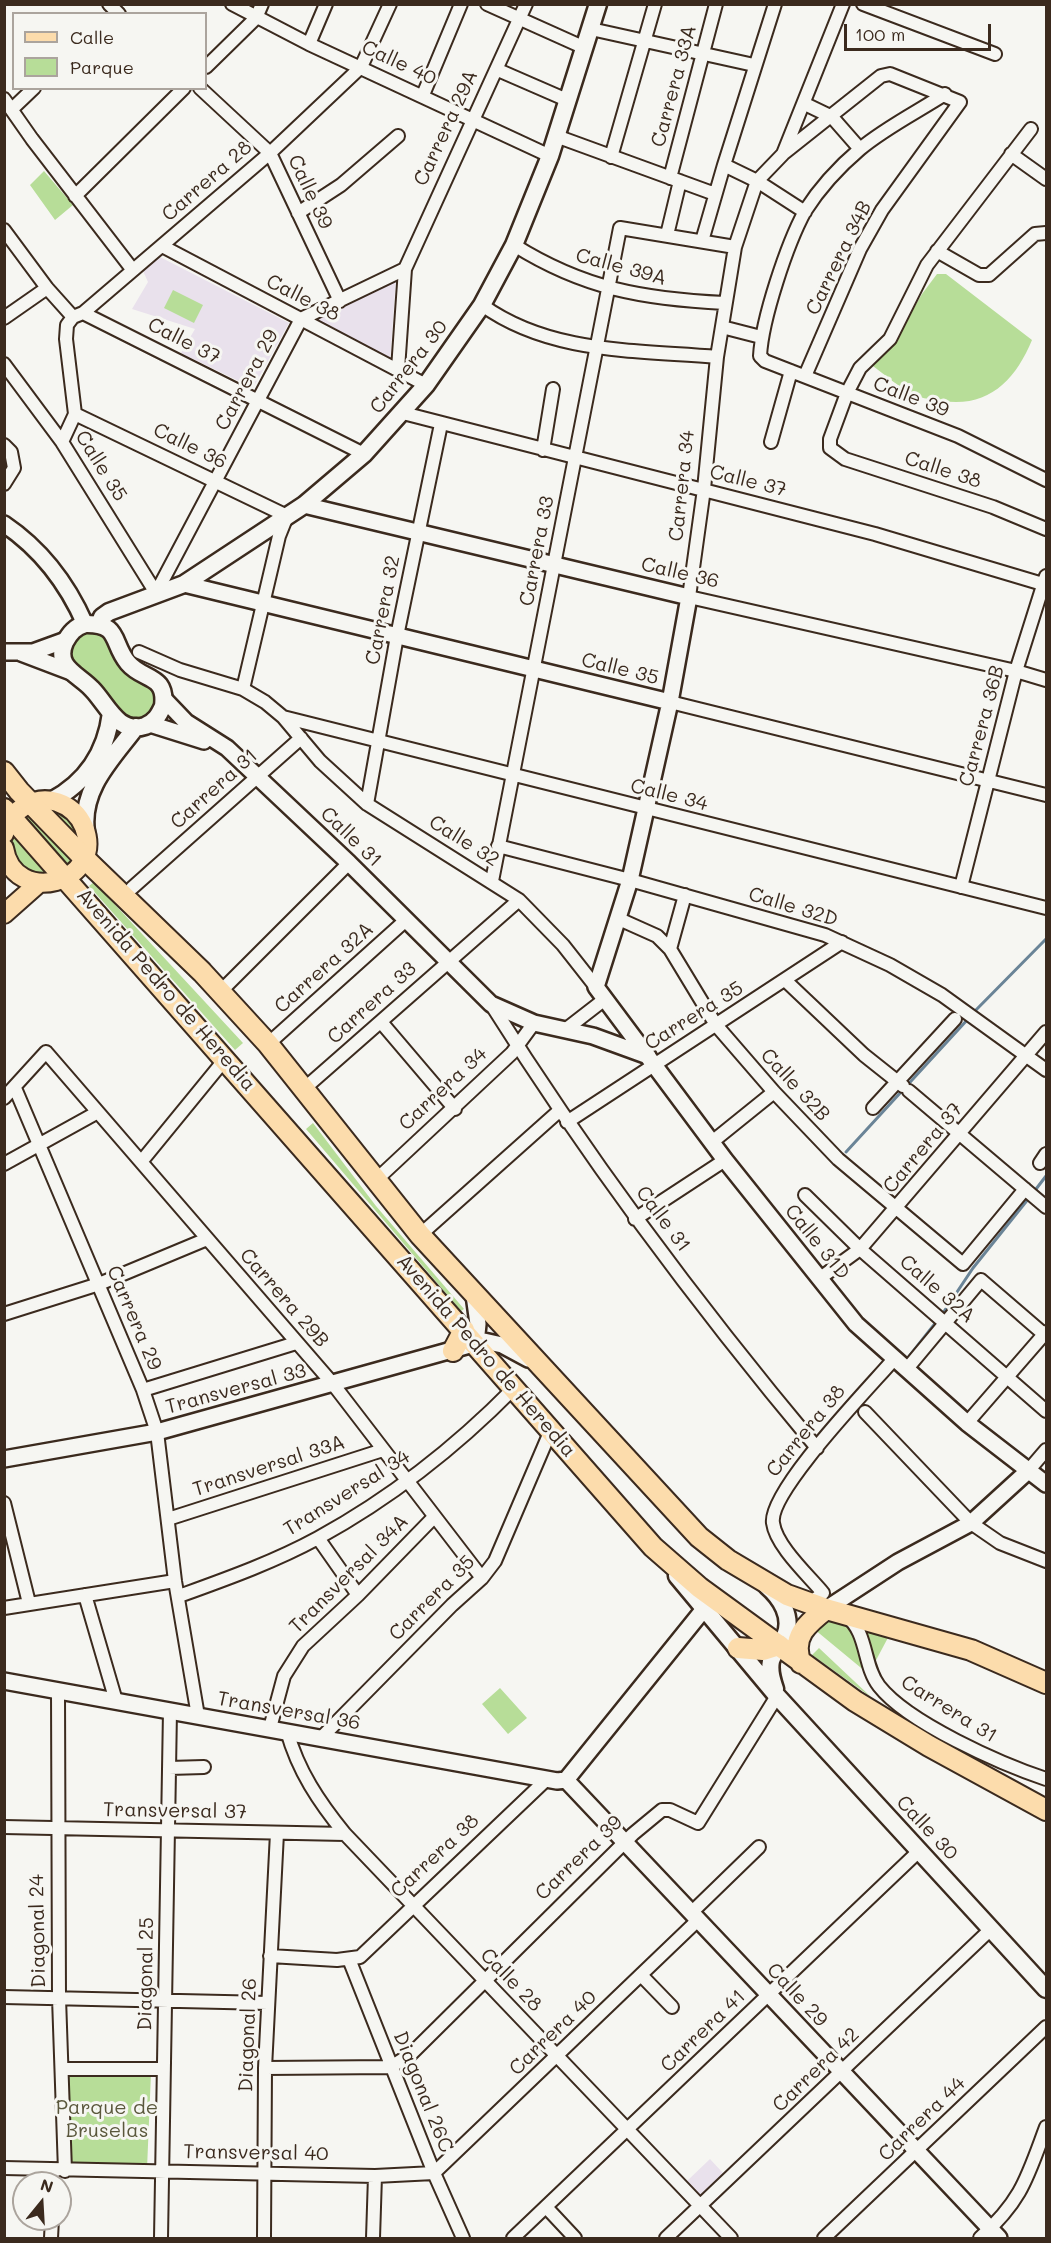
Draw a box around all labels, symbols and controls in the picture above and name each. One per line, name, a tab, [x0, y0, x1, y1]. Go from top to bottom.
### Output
legend	[12, 12, 207, 90]
scale bar	[847, 12, 994, 50]
street label: Carrera 33A	[646, 22, 702, 150]
text: 100 m	[855, 22, 905, 46]
text: Calle	[70, 25, 114, 49]
street label: Calle 40	[358, 35, 440, 91]
text: Parque	[70, 55, 134, 79]
street label: Carrera 29A	[409, 66, 483, 190]
street label: Carrera 28	[157, 135, 257, 227]
street label: Calle 39	[282, 151, 338, 233]
street label: Carrera 34B	[801, 197, 877, 319]
street label: Calle 39A	[573, 243, 669, 291]
street label: Calle 38	[262, 269, 344, 327]
street label: Calle 37	[144, 313, 224, 369]
street label: Carrera 30	[365, 315, 453, 419]
street label: Carrera 29	[210, 325, 284, 435]
street label: Calle 39	[870, 372, 952, 422]
street label: Calle 36	[149, 418, 231, 474]
street label: Calle 35	[70, 426, 132, 506]
street label: Carrera 34	[664, 429, 700, 543]
street label: Calle 38	[902, 446, 984, 494]
street label: Calle 37	[707, 460, 789, 502]
street label: Carrera 33	[515, 494, 559, 608]
street label: Calle 36	[639, 552, 721, 594]
street label: Carrera 32	[361, 553, 405, 667]
street label: Calle 35	[579, 648, 661, 690]
street label: Carrera 36B	[954, 663, 1010, 789]
street label: Carrera 31	[166, 744, 262, 834]
street label: Calle 34	[628, 774, 710, 816]
street label: Calle 31	[315, 802, 387, 872]
street label: Calle 32	[424, 810, 504, 872]
street label: Calle 32D	[745, 882, 841, 932]
street label: Avenida Pedro de Heredia	[71, 884, 261, 1096]
street label: Carrera 32A	[270, 917, 378, 1019]
street label: Carrera 33	[323, 957, 421, 1049]
street label: Carrera 35	[640, 976, 748, 1056]
street label: Carrera 34	[394, 1042, 492, 1136]
street label: Calle 32B	[755, 1044, 835, 1126]
street label: Carrera 37	[878, 1098, 968, 1198]
street label: Calle 31	[630, 1181, 696, 1257]
street label: Calle 31D	[779, 1199, 855, 1285]
street label: Carrera 29B	[234, 1244, 334, 1352]
street label: Avenida Pedro de Heredia	[391, 1250, 581, 1462]
street label: Calle 32A	[894, 1250, 980, 1328]
street label: Carrera 29	[101, 1262, 167, 1374]
street label: Transversal 33	[163, 1359, 309, 1419]
street label: Carrera 38	[761, 1380, 851, 1482]
street label: Transversal 33A	[190, 1430, 348, 1502]
street label: Transversal 34	[279, 1445, 415, 1541]
street label: Transversal 34A	[285, 1510, 413, 1638]
street label: Carrera 35	[384, 1550, 480, 1646]
street label: Carrera 31	[897, 1670, 1001, 1748]
street label: Transversal 36	[216, 1687, 362, 1735]
street label: Calle 30	[891, 1791, 963, 1865]
street label: Transversal 37	[103, 1798, 247, 1824]
street label: Carrera 38	[386, 1809, 484, 1903]
street label: Carrera 39	[531, 1811, 627, 1905]
street label: Diagonal 24	[25, 1874, 51, 1988]
street label: Diagonal 25	[133, 1917, 159, 2031]
street label: Calle 28	[475, 1943, 547, 2017]
street label: Calle 29	[761, 1958, 833, 2032]
street label: Diagonal 26	[234, 1978, 262, 2092]
street label: Carrera 40	[504, 1985, 602, 2081]
street label: Carrera 41	[656, 1985, 750, 2077]
street label: Carrera 42	[768, 2023, 864, 2117]
street label: Diagonal 26C	[388, 2028, 458, 2156]
street label: Carrera 44	[874, 2072, 970, 2166]
park label: Parque de Bruselas	[56, 2096, 158, 2143]
street label: Transversal 40	[183, 2140, 329, 2166]
north arrow	[12, 2171, 72, 2231]
text: N	[38, 2173, 56, 2197]

